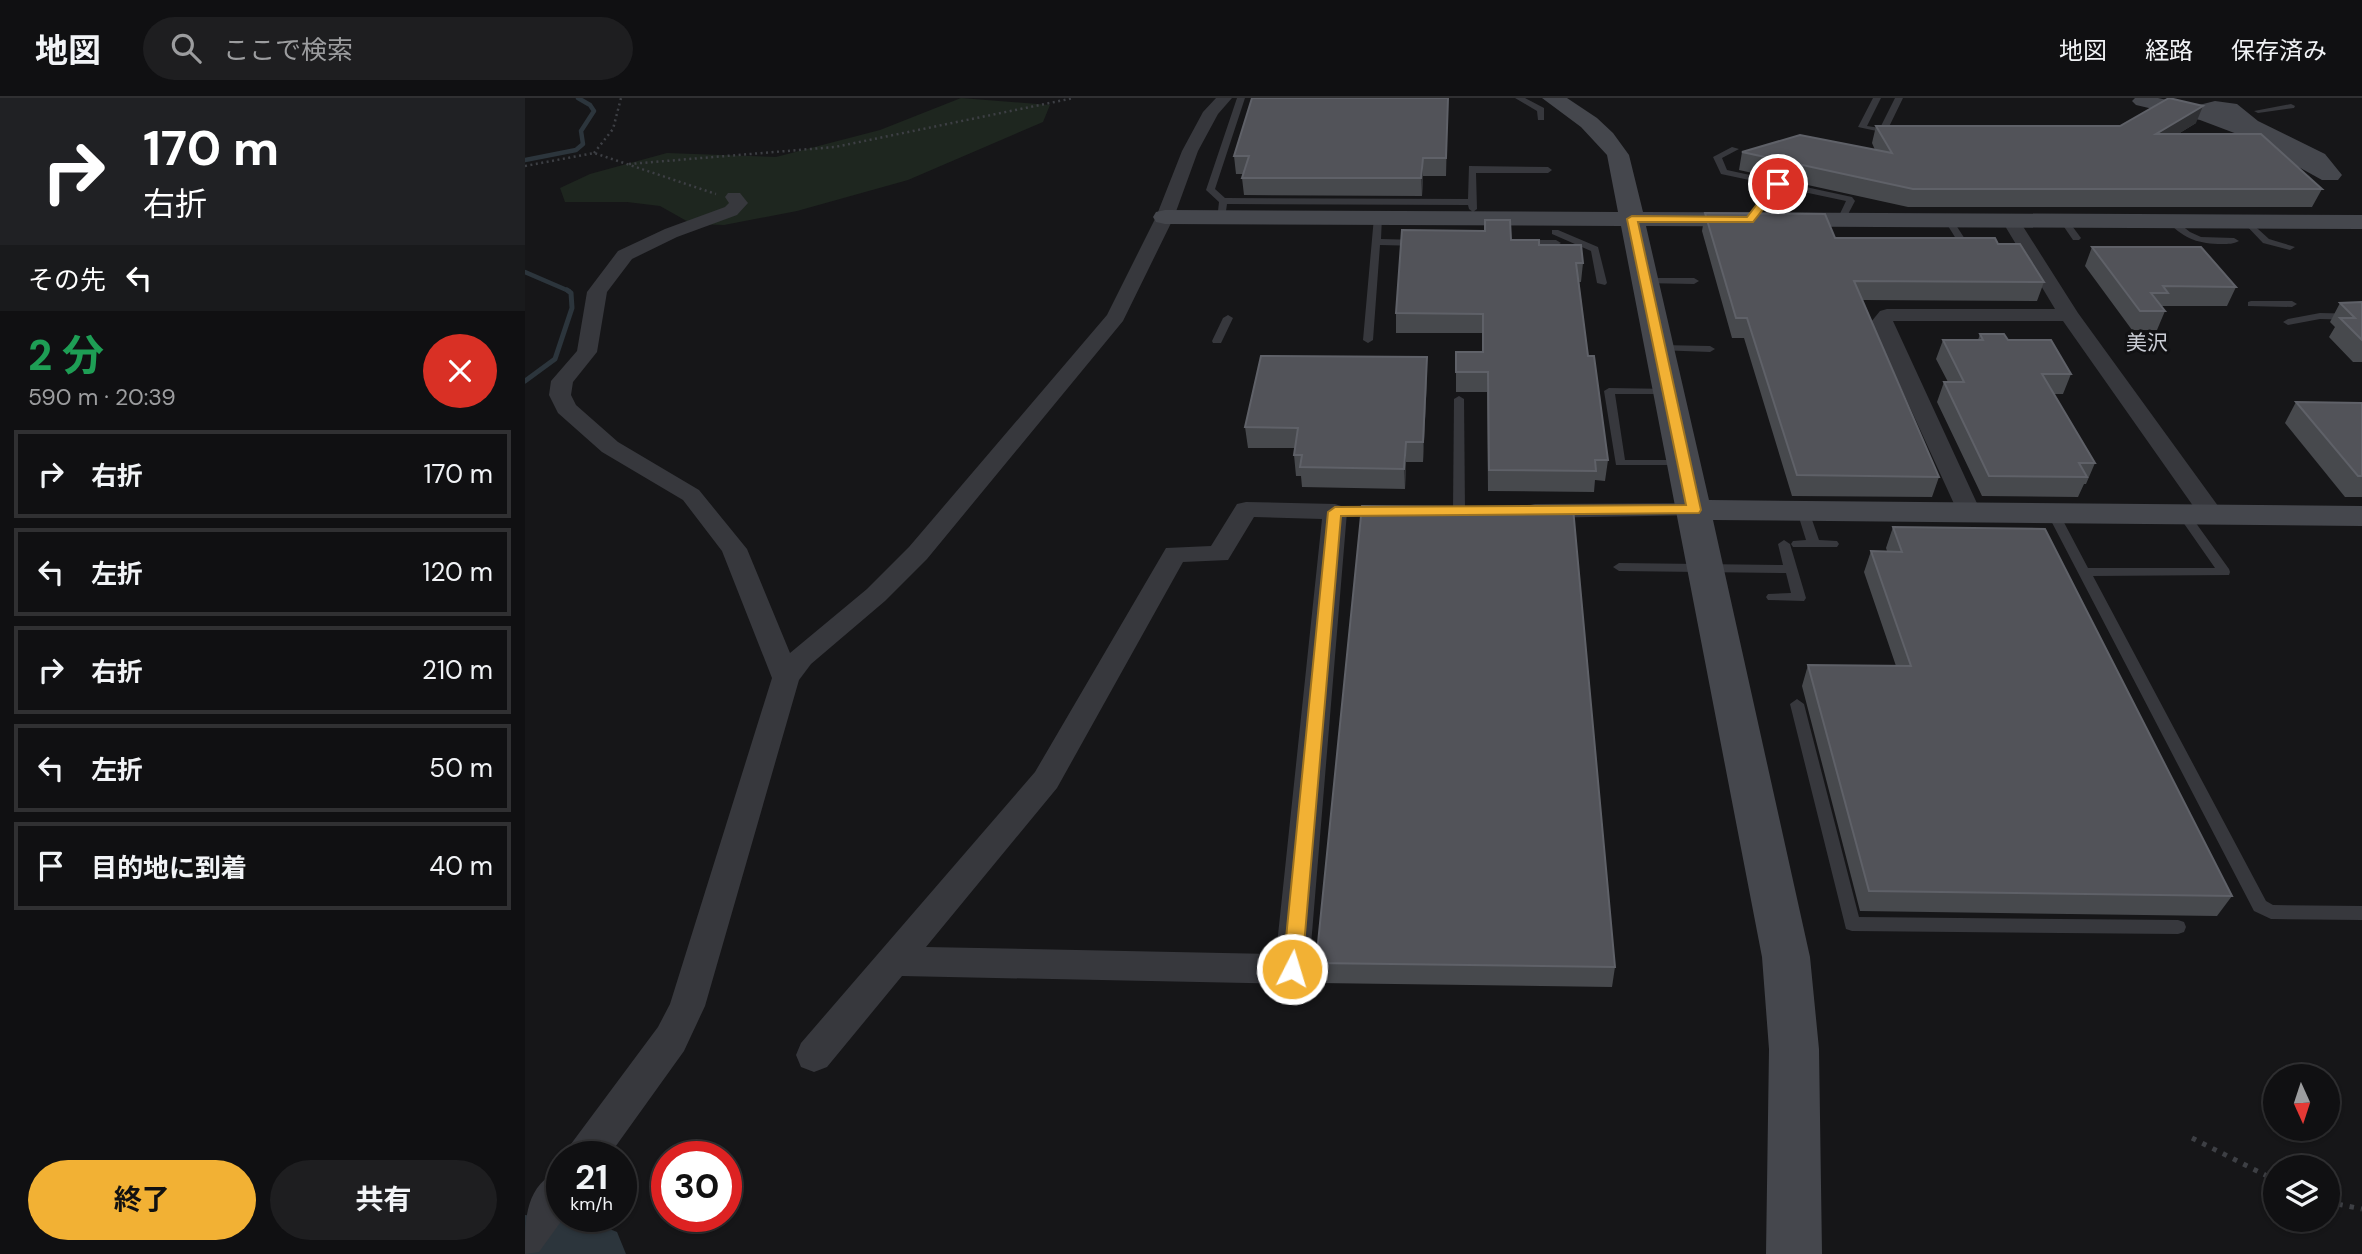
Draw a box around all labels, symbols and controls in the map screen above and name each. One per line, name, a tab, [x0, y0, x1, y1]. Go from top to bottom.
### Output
search box	[143, 17, 633, 80]
text: 地図	[35, 29, 101, 72]
icon: search	[167, 29, 205, 67]
text: ここで検索	[223, 33, 353, 67]
text: 地図	[2059, 35, 2107, 66]
text: 経路	[2145, 35, 2193, 66]
text: 保存済み	[2231, 35, 2327, 66]
text: 170 m	[143, 116, 279, 180]
icon: right	[28, 126, 119, 217]
pin	[1748, 154, 1808, 214]
icon: arrive	[1759, 165, 1797, 203]
text: 右折	[143, 183, 207, 225]
icon: left	[120, 259, 158, 297]
text: その先	[28, 263, 106, 297]
text: 2 分	[28, 328, 104, 383]
district label: 美沢	[2126, 329, 2168, 357]
button: close	[423, 334, 497, 408]
text: 590 m · 20:39	[28, 382, 176, 412]
icon: right	[32, 455, 70, 493]
text: 170 m	[424, 457, 493, 491]
text: 右折	[91, 459, 143, 493]
icon: left	[32, 553, 70, 591]
text: 120 m	[422, 555, 493, 589]
text: 左折	[91, 557, 143, 591]
icon: right	[32, 651, 70, 689]
text: 210 m	[422, 653, 493, 687]
text: 右折	[91, 655, 143, 689]
icon: left	[32, 749, 70, 787]
text: 50 m	[429, 751, 493, 785]
text: 左折	[91, 753, 143, 787]
icon: arrive	[32, 847, 70, 885]
text: 40 m	[429, 849, 493, 883]
text: 目的地に到着	[91, 851, 247, 885]
position arrow	[1255, 932, 1329, 1006]
north arrow	[2263, 1064, 2340, 1141]
map controls	[2263, 1064, 2340, 1232]
speed limit sign: 30	[651, 1141, 742, 1232]
text: 21	[575, 1154, 608, 1200]
button: layers	[2263, 1155, 2340, 1232]
button: 終了	[28, 1160, 256, 1240]
button: 共有	[270, 1160, 497, 1240]
text: km/h	[570, 1192, 613, 1216]

